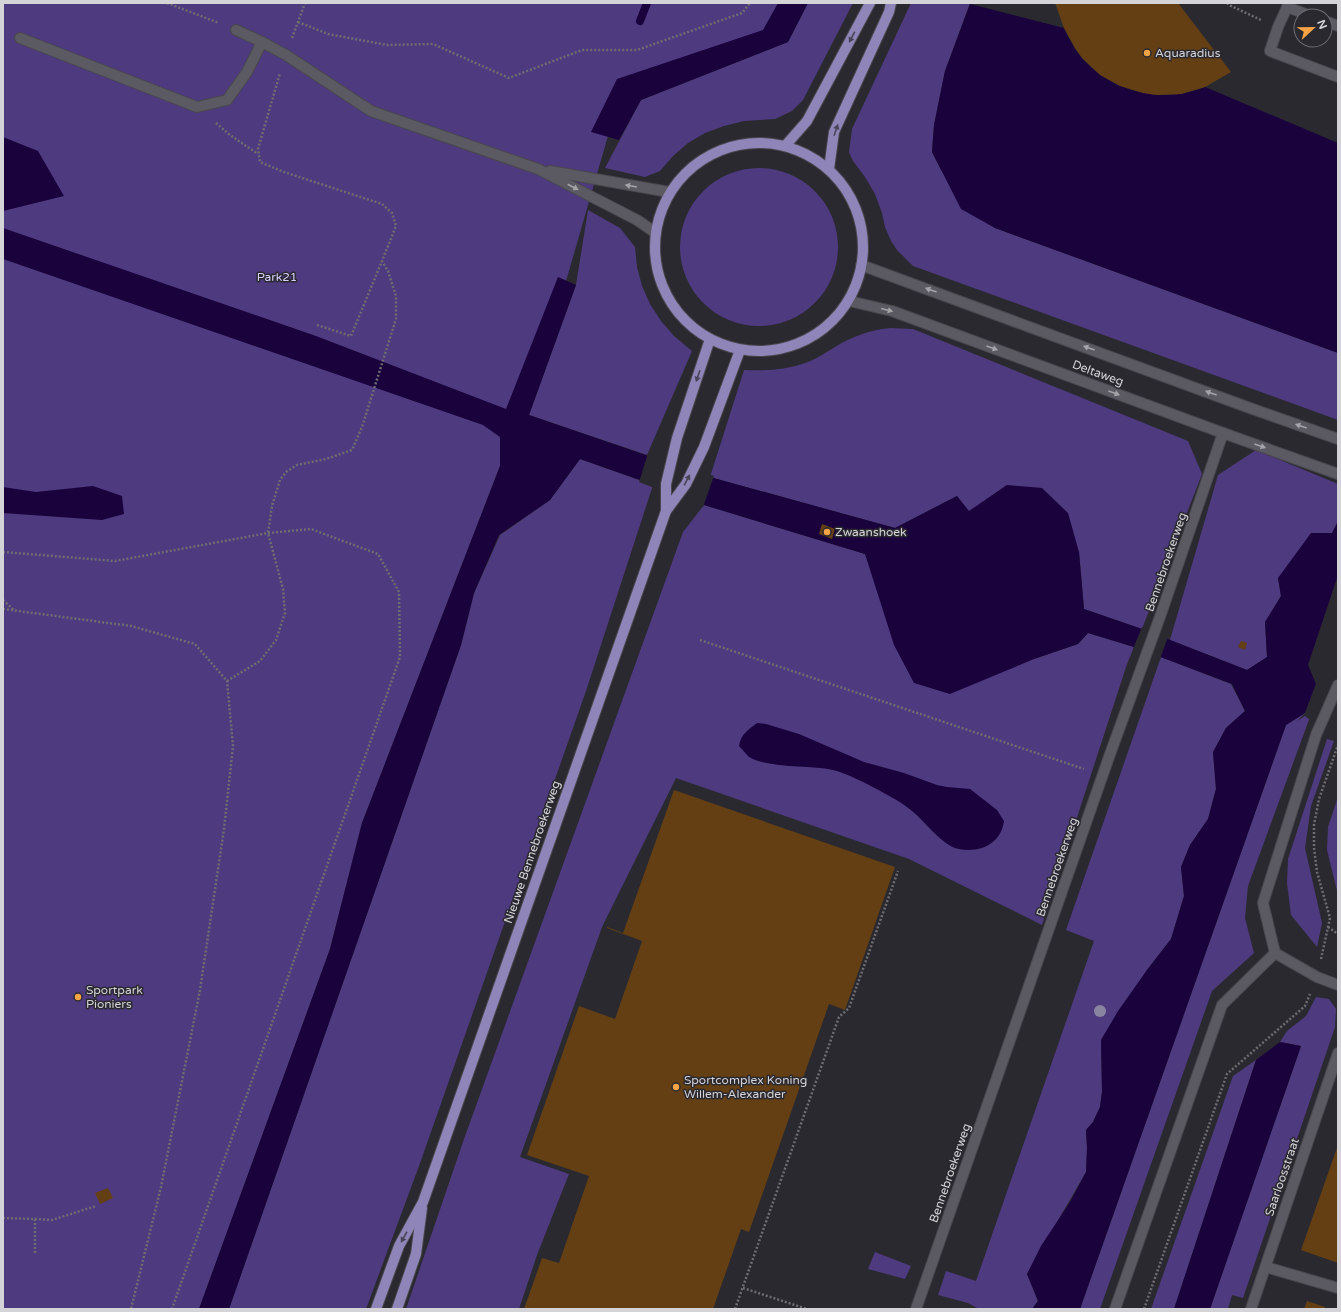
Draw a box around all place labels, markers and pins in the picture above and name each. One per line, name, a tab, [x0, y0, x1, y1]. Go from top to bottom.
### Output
place label: Aquaradius	[1155, 46, 1221, 60]
marker: Aquaradius	[1142, 48, 1152, 58]
place label: Zwaanshoek	[835, 525, 907, 539]
marker: Zwaanshoek	[822, 527, 832, 537]
place label: Sportpark Pioniers	[86, 983, 143, 1011]
marker: Sportpark Pioniers	[73, 992, 83, 1002]
place label: Sportcomplex Koning Willem-Alexander	[684, 1073, 807, 1101]
marker: Sportcomplex Koning Willem-Alexander	[671, 1082, 681, 1092]

